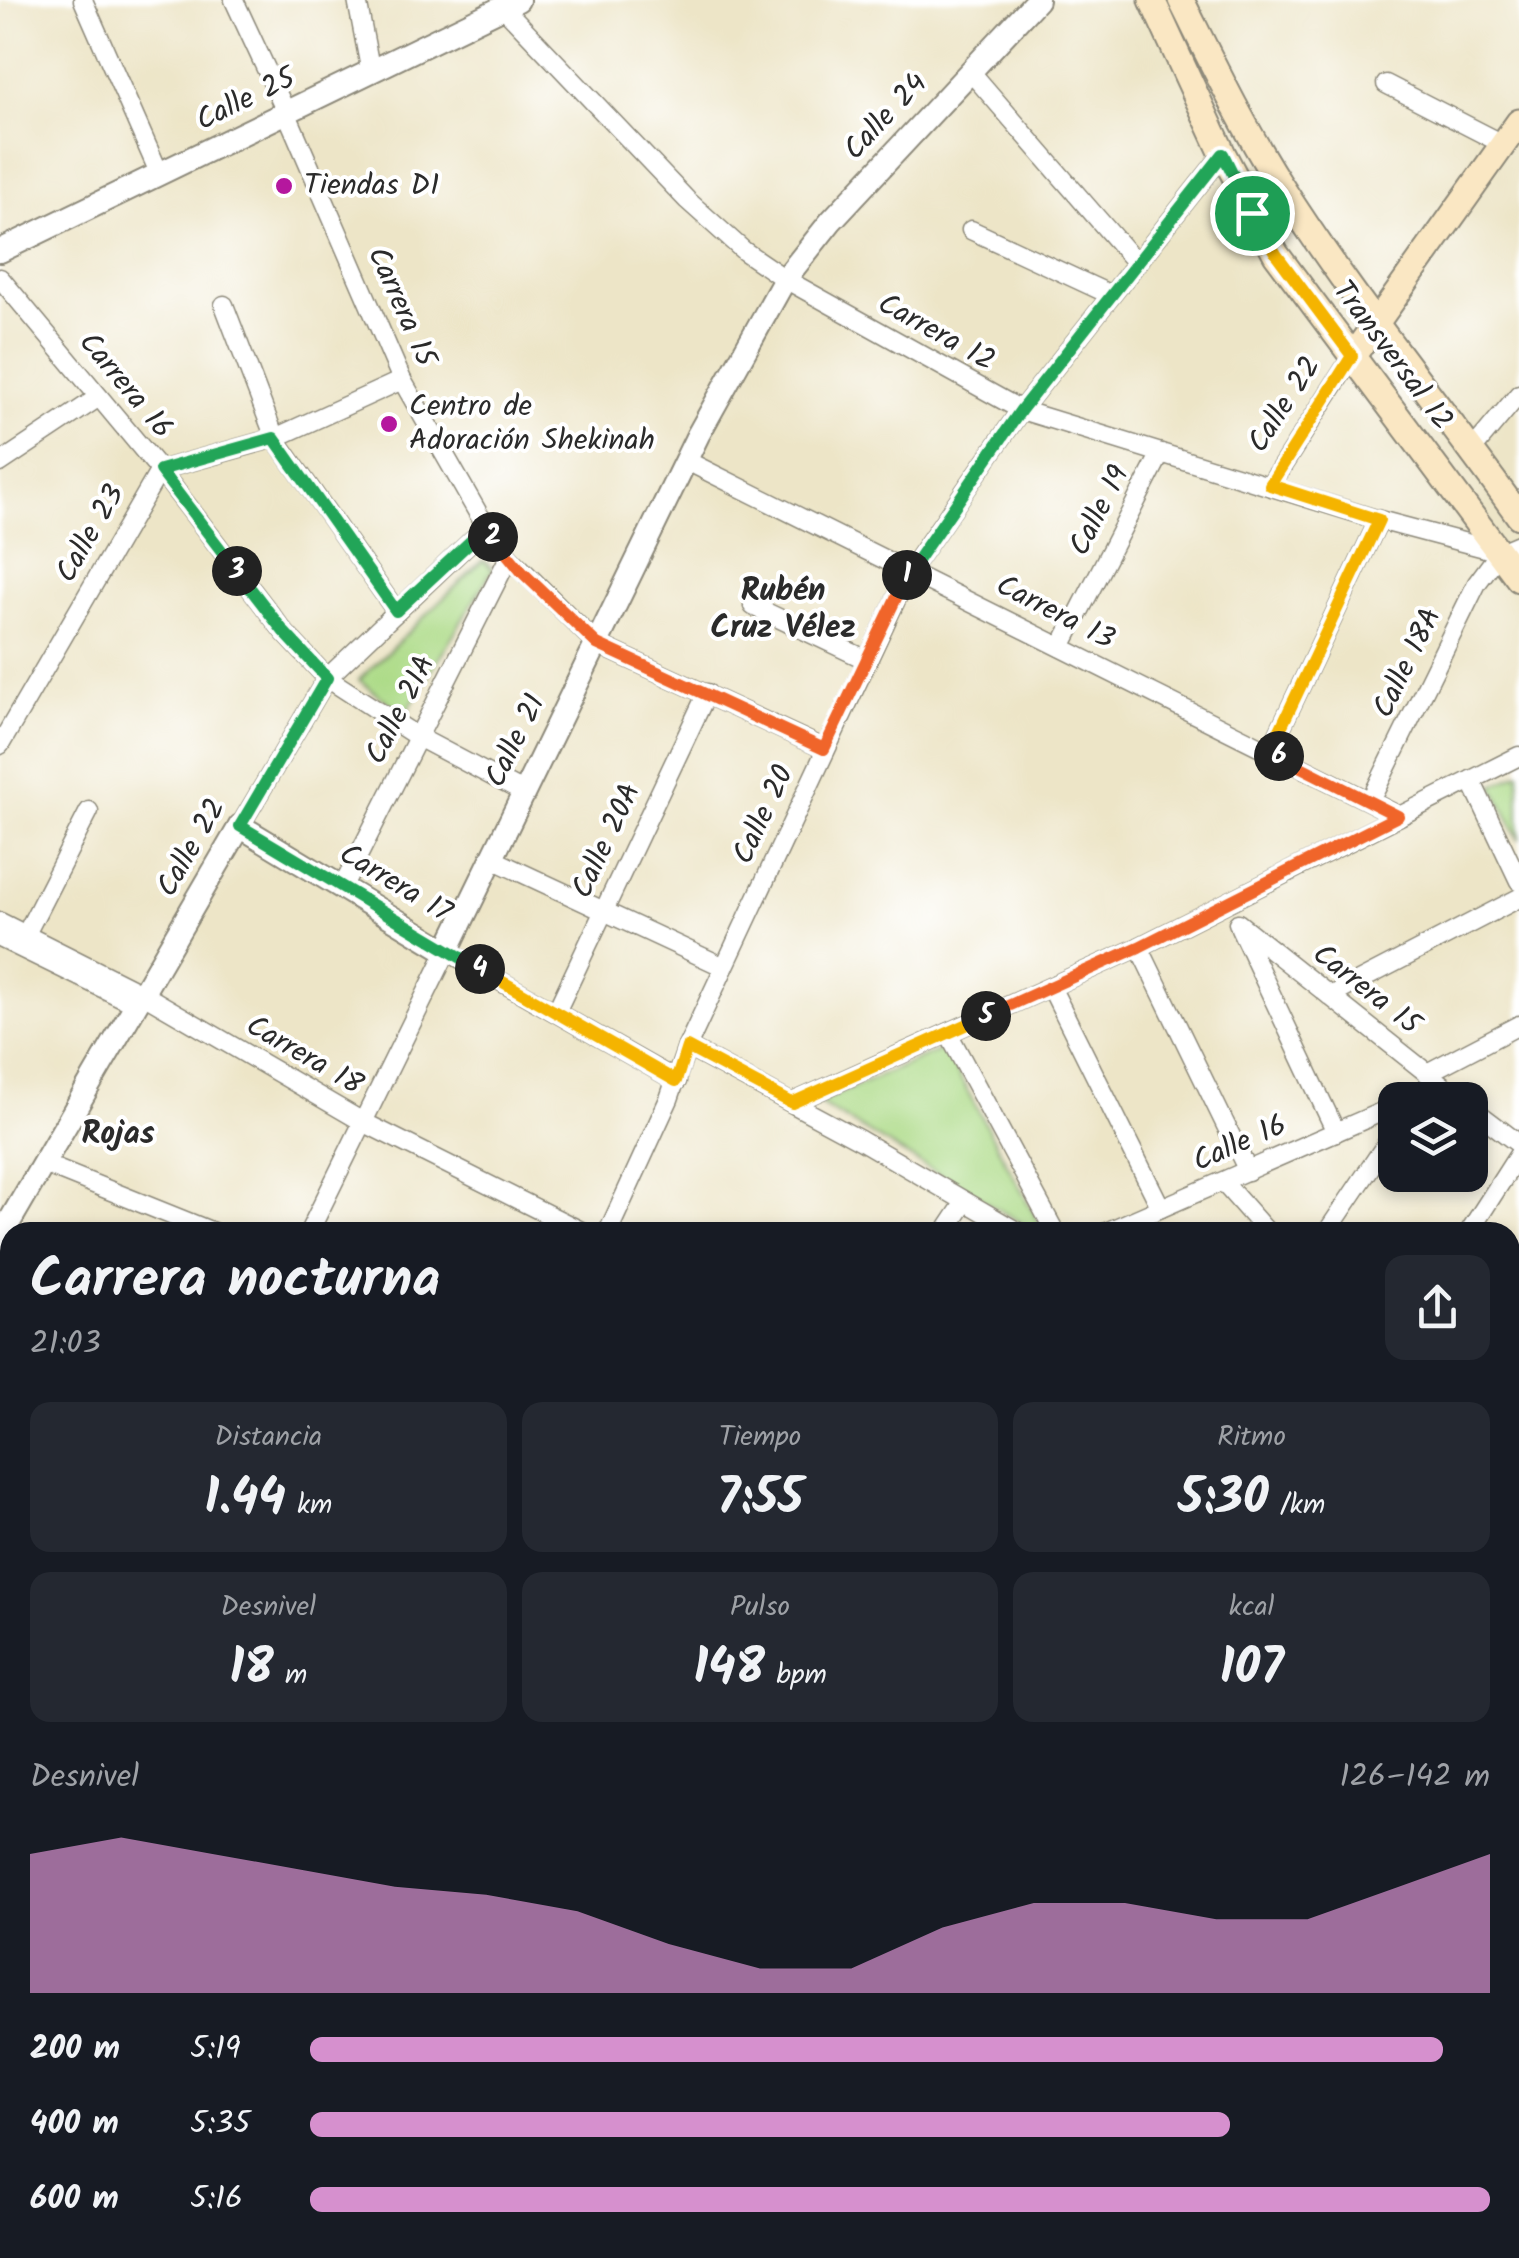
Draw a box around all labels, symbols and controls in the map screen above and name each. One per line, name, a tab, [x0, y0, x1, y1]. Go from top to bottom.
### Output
street label: Calle 25	[188, 54, 306, 145]
street label: Calle 24	[832, 62, 940, 172]
place label: Tiendas D1	[304, 162, 439, 210]
pin	[1210, 171, 1295, 256]
marker: Tiendas D1	[273, 175, 295, 197]
icon: arrive	[1225, 186, 1280, 241]
street label: Carrera 15	[353, 239, 450, 376]
street label: Transversal 12	[1319, 270, 1465, 442]
street label: Carrera 12	[868, 281, 1004, 385]
street label: Carrera 16	[66, 322, 184, 450]
street label: Calle 22	[1236, 347, 1334, 463]
place label: Centro de Adoración Shekinah	[409, 383, 655, 465]
marker: Centro de Adoración Shekinah	[378, 413, 400, 435]
street label: Calle 19	[1057, 457, 1143, 565]
street label: Calle 23	[44, 476, 138, 592]
pin: 2	[468, 512, 518, 562]
text: 2	[485, 514, 501, 559]
pin: 3	[212, 546, 262, 596]
text: 3	[229, 548, 245, 593]
pin: 1	[882, 550, 932, 600]
text: 1	[903, 552, 911, 597]
street label: Carrera 13	[987, 563, 1123, 663]
district label: Rubén Cruz Vélez	[710, 566, 856, 654]
street label: Calle 18A	[1361, 599, 1455, 727]
street label: Calle 21A	[353, 647, 449, 773]
street label: Calle 21	[473, 686, 559, 796]
pin: 6	[1254, 731, 1304, 781]
text: 6	[1271, 733, 1287, 778]
street label: Calle 20	[720, 757, 808, 873]
street label: Calle 20A	[559, 775, 655, 907]
street label: Calle 22	[144, 790, 240, 906]
street label: Carrera 17	[329, 831, 462, 937]
street label: Carrera 15	[1301, 932, 1432, 1049]
pin: 4	[455, 944, 505, 994]
text: 4	[472, 946, 488, 991]
pin: 5	[961, 991, 1011, 1041]
text: 5	[979, 993, 993, 1038]
street label: Carrera 18	[236, 1003, 373, 1109]
map controls	[1378, 1082, 1488, 1192]
button: layers	[1378, 1082, 1488, 1192]
street label: Calle 16	[1185, 1102, 1295, 1186]
district label: Rojas	[81, 1109, 155, 1160]
text: Carrera nocturna	[30, 1238, 440, 1325]
button: share	[1385, 1255, 1490, 1360]
text: 21:03	[30, 1319, 101, 1370]
text: Distancia	[214, 1415, 322, 1460]
text: Tiempo	[719, 1415, 801, 1460]
text: Ritmo	[1217, 1415, 1286, 1460]
text: 1.44	[204, 1460, 286, 1540]
text: 7:55	[717, 1460, 803, 1540]
text: 5:30	[1178, 1460, 1269, 1540]
text: km	[286, 1483, 332, 1528]
text: /km	[1269, 1483, 1325, 1528]
text: Desnivel	[221, 1585, 316, 1630]
text: Pulso	[730, 1585, 790, 1630]
text: kcal	[1229, 1585, 1274, 1630]
text: 18	[229, 1630, 274, 1710]
text: 148	[693, 1630, 765, 1710]
text: 107	[1219, 1630, 1284, 1710]
text: m	[274, 1653, 307, 1698]
text: bpm	[765, 1653, 827, 1698]
text: Desnivel	[30, 1752, 139, 1803]
text: 126–142 m	[1339, 1752, 1490, 1803]
text: 200 m	[30, 2024, 120, 2075]
text: 5:19	[190, 2024, 241, 2075]
text: 400 m	[30, 2099, 119, 2150]
text: 5:35	[190, 2099, 251, 2150]
text: 600 m	[30, 2174, 119, 2225]
text: 5:16	[190, 2174, 243, 2225]

